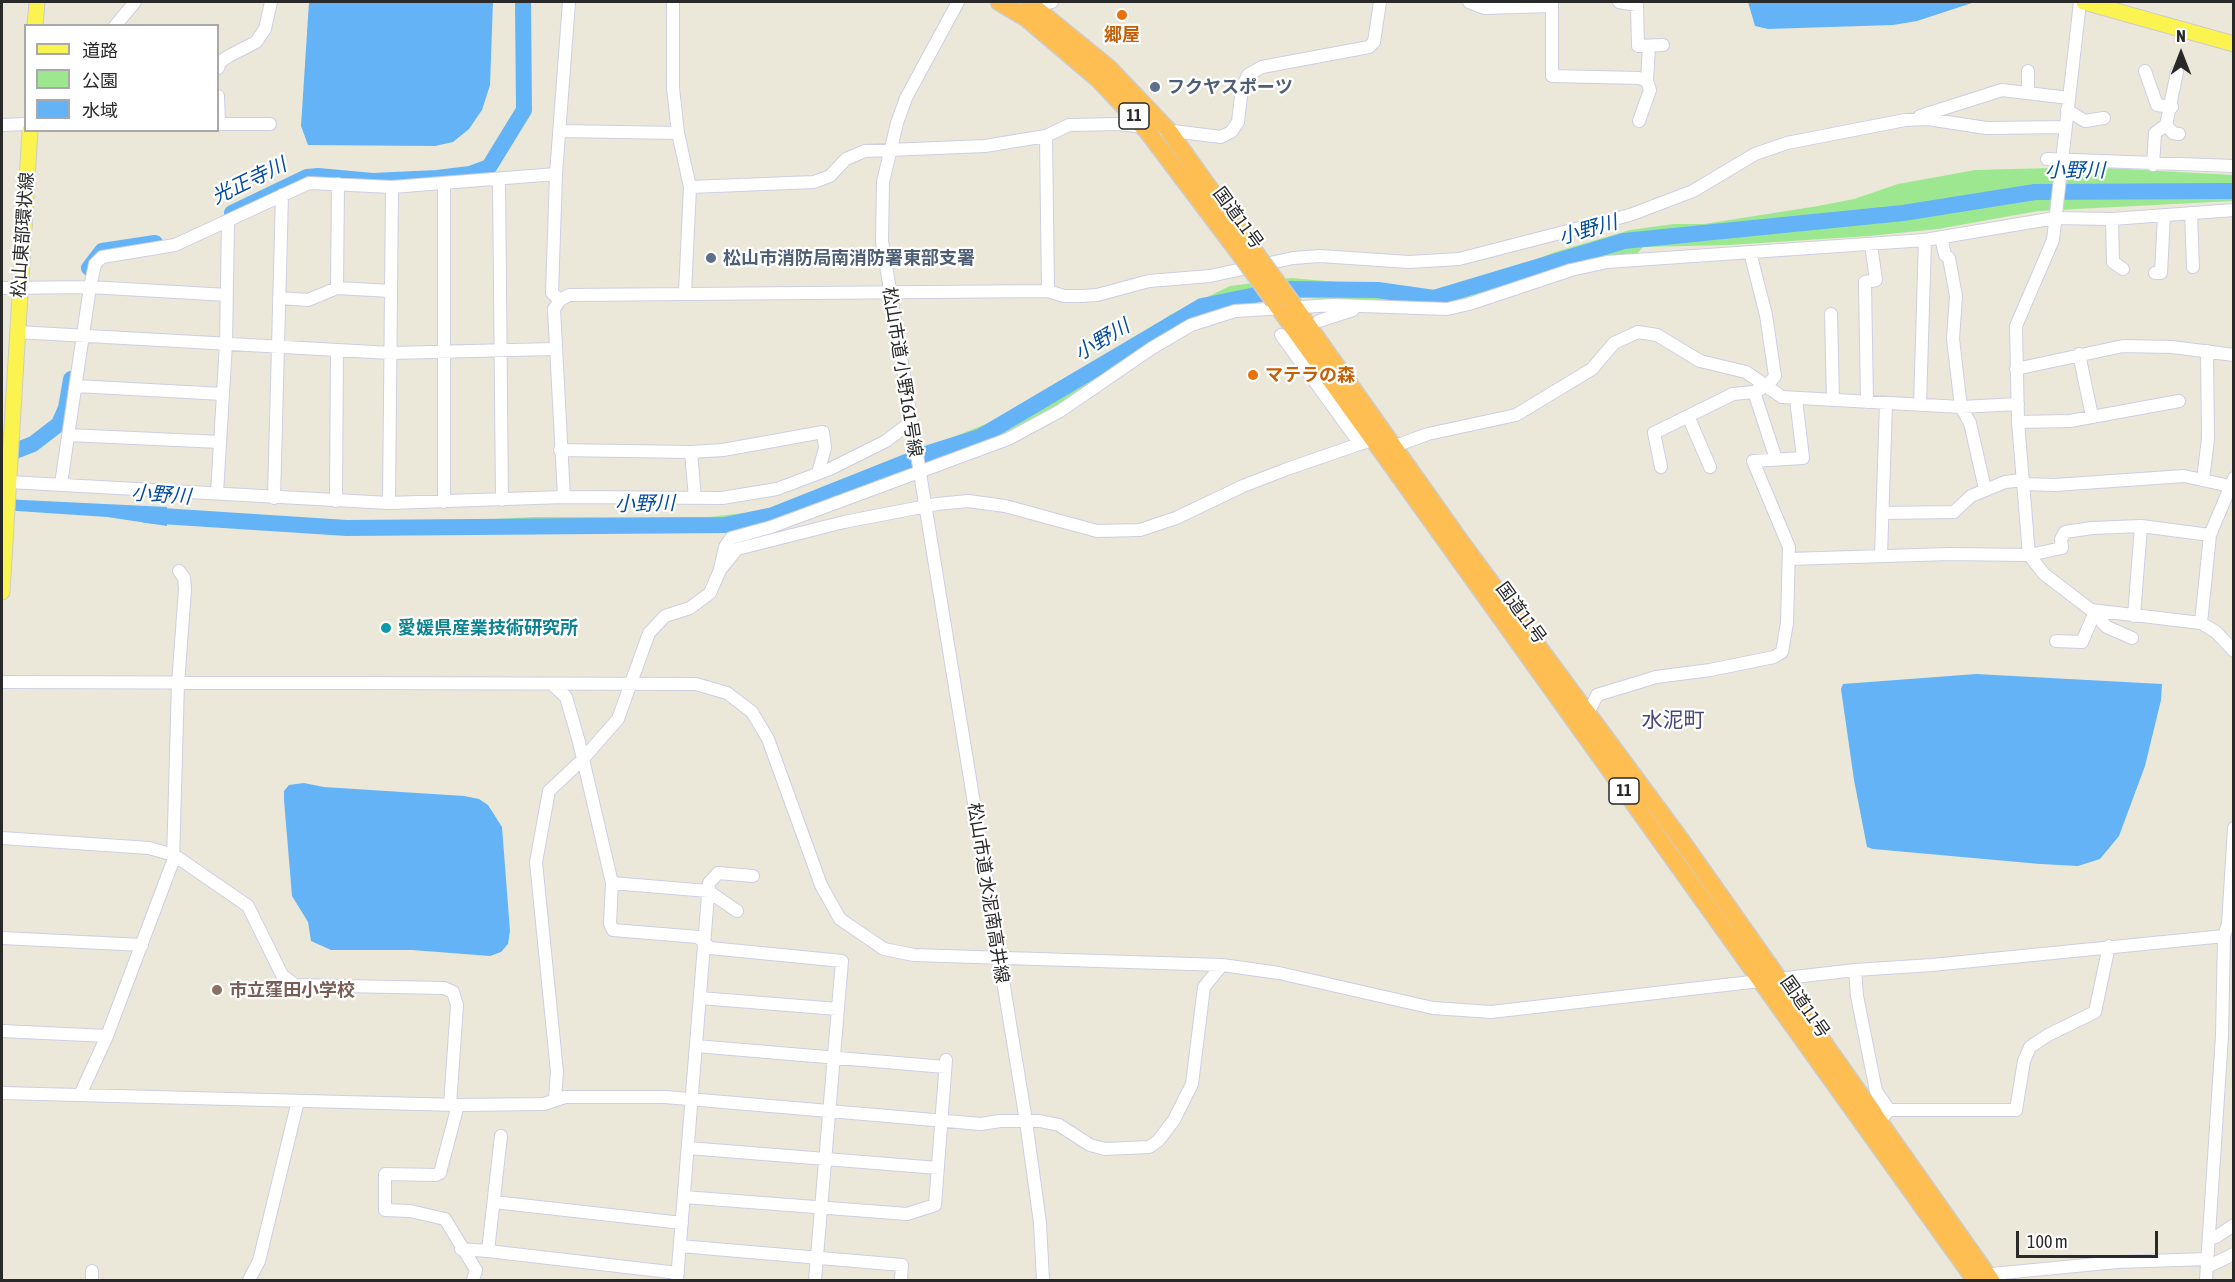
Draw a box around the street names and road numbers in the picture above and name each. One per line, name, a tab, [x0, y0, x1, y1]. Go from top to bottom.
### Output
road number: 11	[1119, 103, 1149, 129]
street label: 松山東部環状線	[8, 171, 38, 299]
street label: 国道11号	[1208, 183, 1268, 253]
street label: 松山市道 小野161号線	[878, 285, 926, 459]
street label: 国道11号	[1491, 578, 1551, 648]
road number: 11	[1609, 778, 1639, 804]
street label: 松山市道 水泥南高井線	[963, 801, 1013, 985]
street label: 国道11号	[1776, 972, 1834, 1042]

